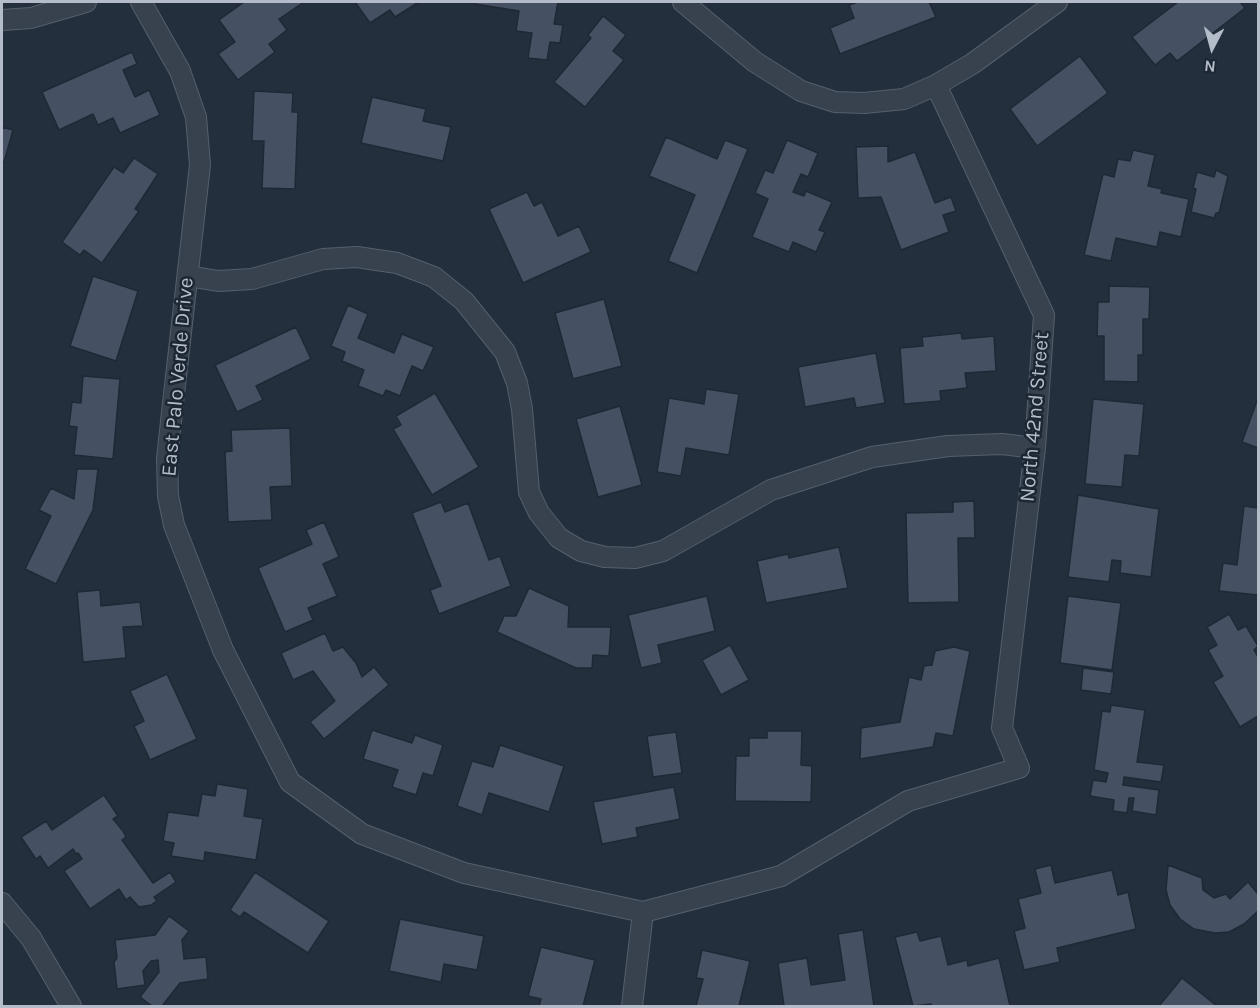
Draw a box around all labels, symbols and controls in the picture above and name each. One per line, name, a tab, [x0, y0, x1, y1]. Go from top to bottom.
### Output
north arrow	[1182, 18, 1242, 78]
text: N	[1203, 56, 1217, 76]
street label: East Palo Verde Drive	[157, 276, 199, 478]
street label: North 42nd Street	[1015, 331, 1055, 503]

